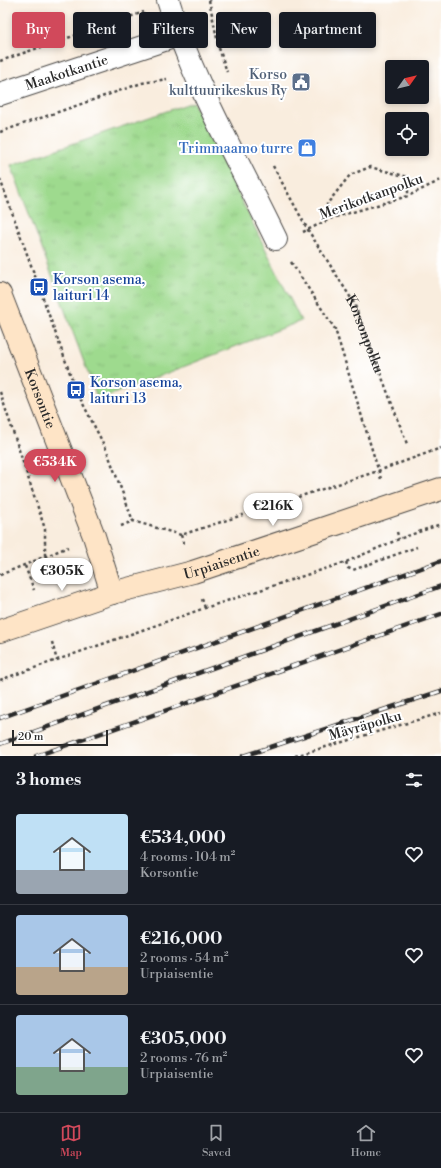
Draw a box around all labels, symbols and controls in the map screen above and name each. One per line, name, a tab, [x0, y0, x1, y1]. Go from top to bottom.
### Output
chip: Buy	[12, 12, 65, 48]
chip: Rent	[73, 12, 131, 48]
chip: Filters	[139, 12, 208, 48]
chip: New	[216, 12, 271, 48]
chip: Apartment	[279, 12, 376, 48]
street label: Maakotkantie	[23, 51, 111, 95]
north arrow	[385, 60, 429, 104]
map controls	[385, 60, 429, 156]
place label: Korso kulttuurikeskus Ry	[169, 66, 287, 100]
public building icon: Korso kulttuurikeskus Ry	[290, 71, 312, 93]
button: locate	[385, 112, 429, 156]
shop icon: Trimmaamo turre	[296, 137, 318, 159]
place label: Trimmaamo turre	[179, 140, 293, 158]
street label: Merikotkanpolku	[317, 170, 426, 224]
place label: Korson asema, laituri 14	[53, 271, 145, 305]
bus stop icon: Korson asema, laituri 14	[28, 276, 50, 298]
street label: Korsonpolku	[341, 292, 387, 376]
street label: Korsontie	[20, 366, 59, 431]
place label: Korson asema, laituri 13	[90, 374, 182, 408]
bus stop icon: Korson asema, laituri 13	[65, 379, 87, 401]
pin: €534K	[27, 449, 83, 483]
text: €534K	[33, 454, 77, 470]
pin: €216K	[245, 493, 301, 527]
text: €216K	[252, 498, 294, 514]
street label: Urpiaisentie	[182, 542, 262, 584]
pin: €305K	[34, 558, 90, 592]
text: €305K	[40, 563, 84, 579]
street label: Mäyräpolku	[327, 707, 404, 745]
scale bar	[12, 728, 108, 747]
text: 20 m	[18, 730, 43, 744]
text: 3 homes	[16, 769, 81, 791]
icon: filters	[403, 769, 425, 791]
text: €534,000	[140, 827, 226, 849]
icon: home	[48, 830, 96, 878]
icon: heart	[403, 843, 425, 865]
text: 4 rooms · 104 m²	[140, 849, 235, 865]
text: Korsontie	[140, 865, 199, 881]
text: €216,000	[140, 928, 222, 950]
icon: home	[48, 931, 96, 979]
icon: heart	[403, 944, 425, 966]
text: 2 rooms · 54 m²	[140, 950, 229, 966]
text: Urpiaisentie	[140, 966, 213, 982]
text: €305,000	[140, 1028, 227, 1050]
icon: home	[48, 1031, 96, 1079]
icon: heart	[403, 1044, 425, 1066]
text: 2 rooms · 76 m²	[140, 1050, 227, 1066]
text: Urpiaisentie	[140, 1066, 213, 1082]
tab: Map	[60, 1122, 82, 1160]
tab: Saved	[202, 1122, 231, 1160]
tab: Home	[351, 1122, 381, 1160]

